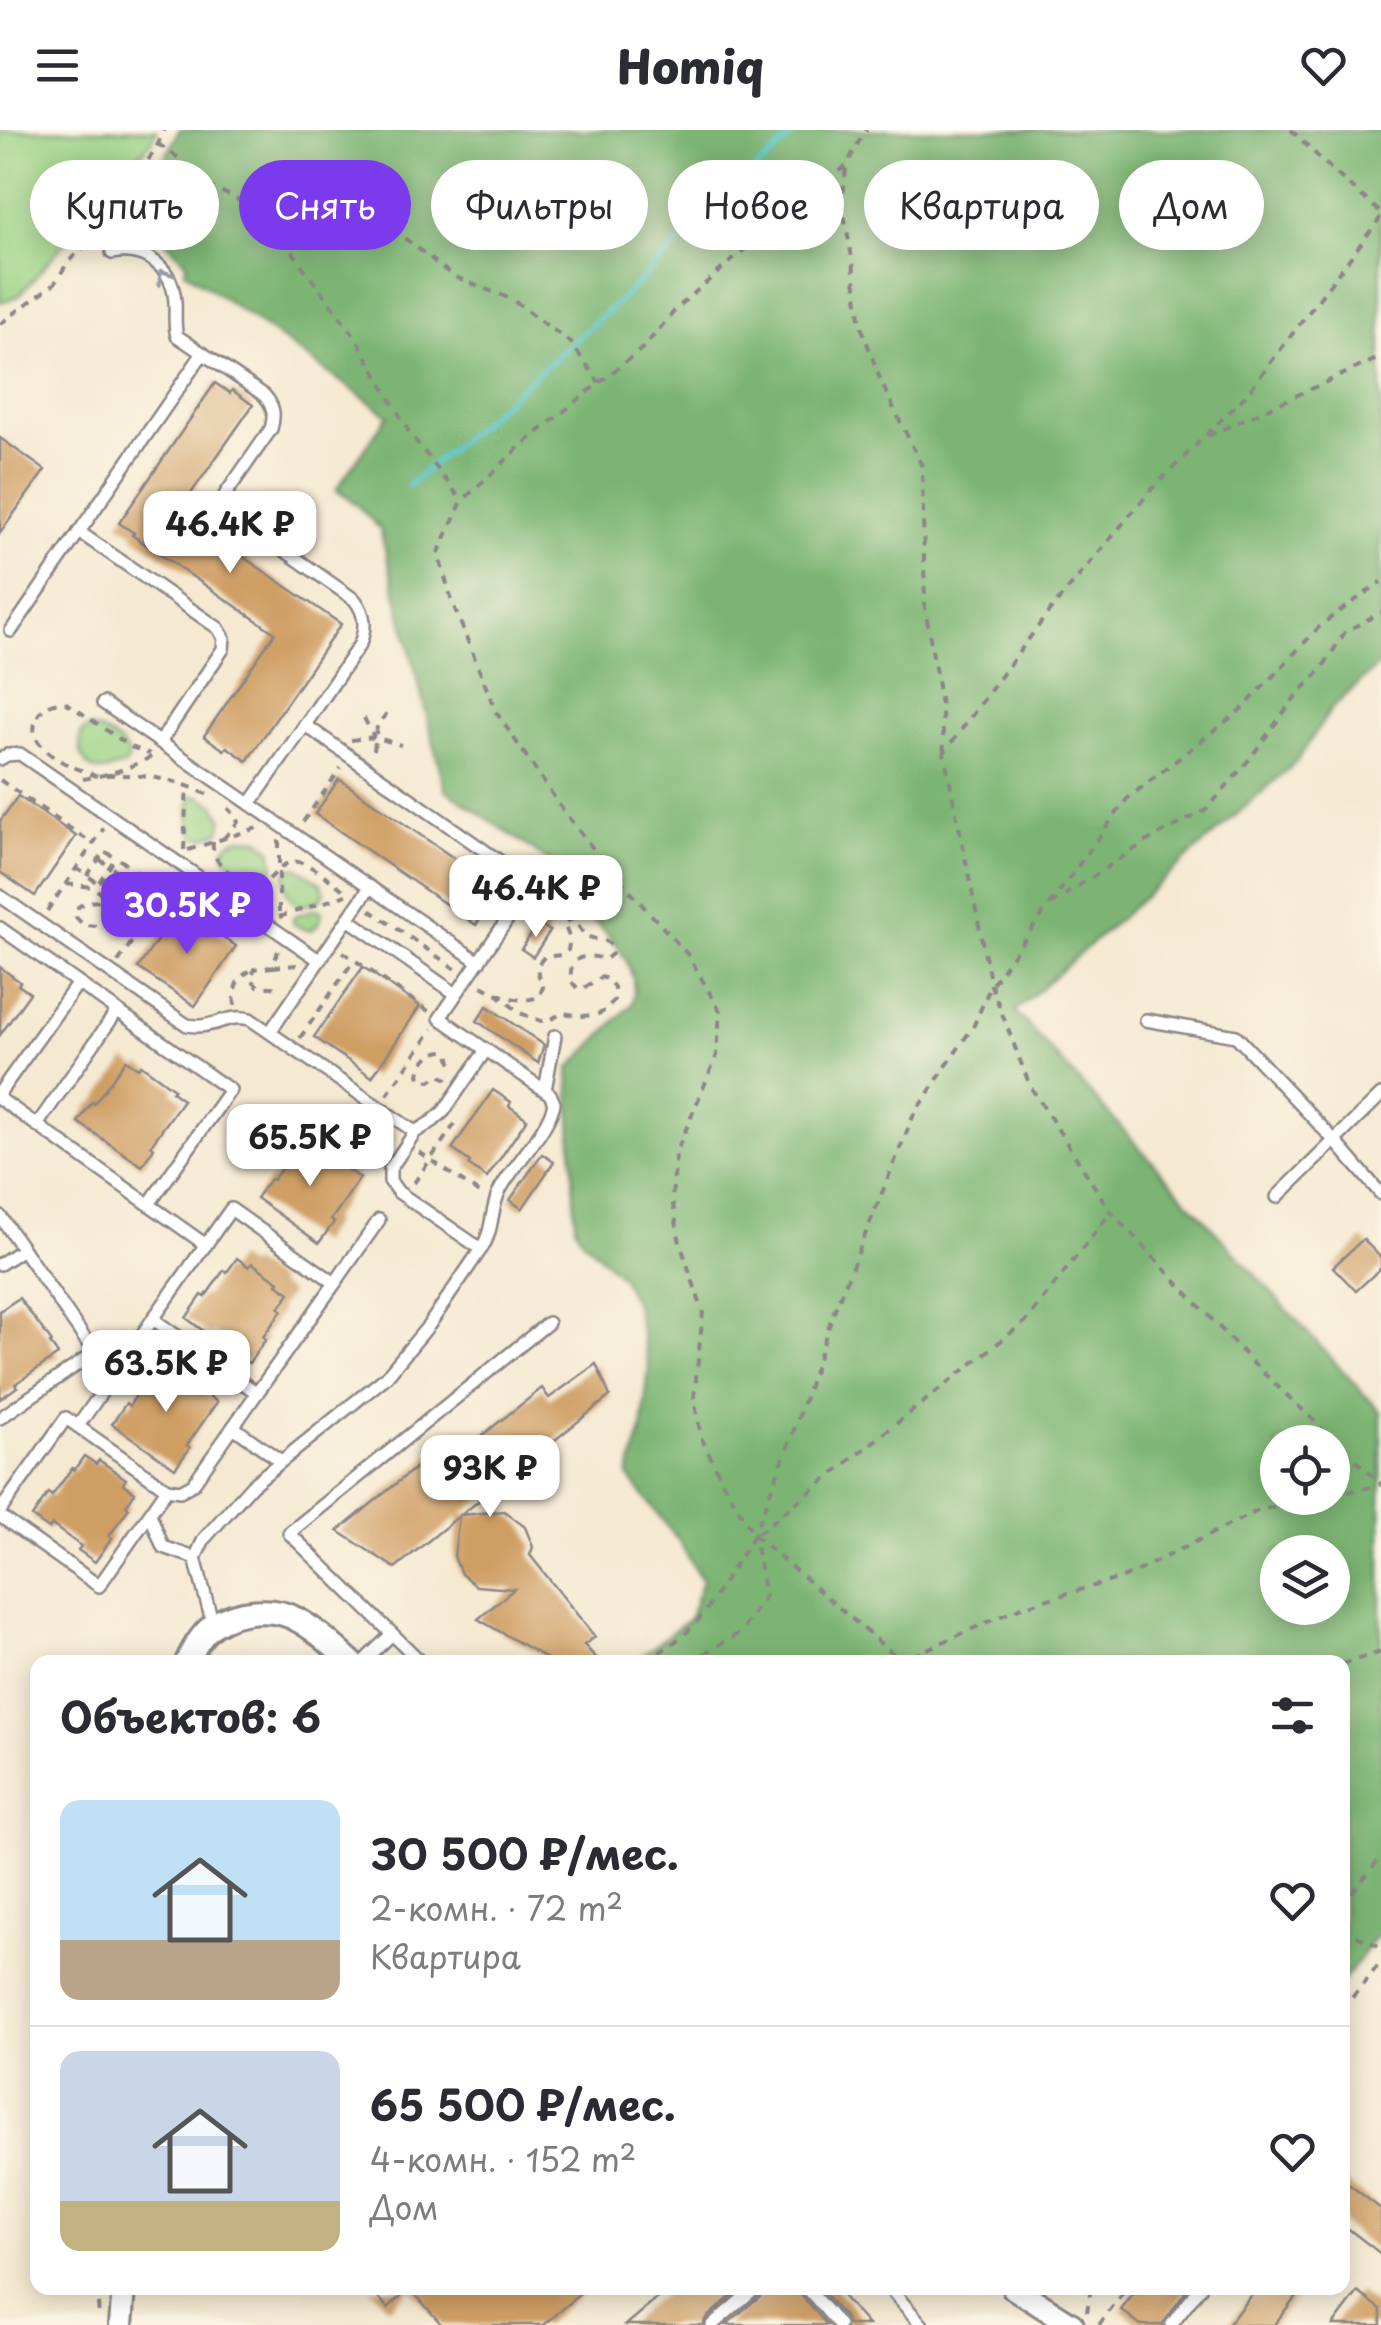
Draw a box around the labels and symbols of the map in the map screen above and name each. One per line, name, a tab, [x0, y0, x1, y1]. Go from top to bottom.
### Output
one-way arrow	[157, 268, 176, 286]
pin: 46.4K ₽	[138, 491, 322, 576]
pin: 46.4K ₽	[444, 855, 628, 940]
pin: 30.5K ₽	[95, 872, 279, 957]
pin: 65.5K ₽	[218, 1104, 402, 1189]
pin: 63.5K ₽	[74, 1330, 258, 1415]
pin: 93K ₽	[420, 1435, 560, 1520]

